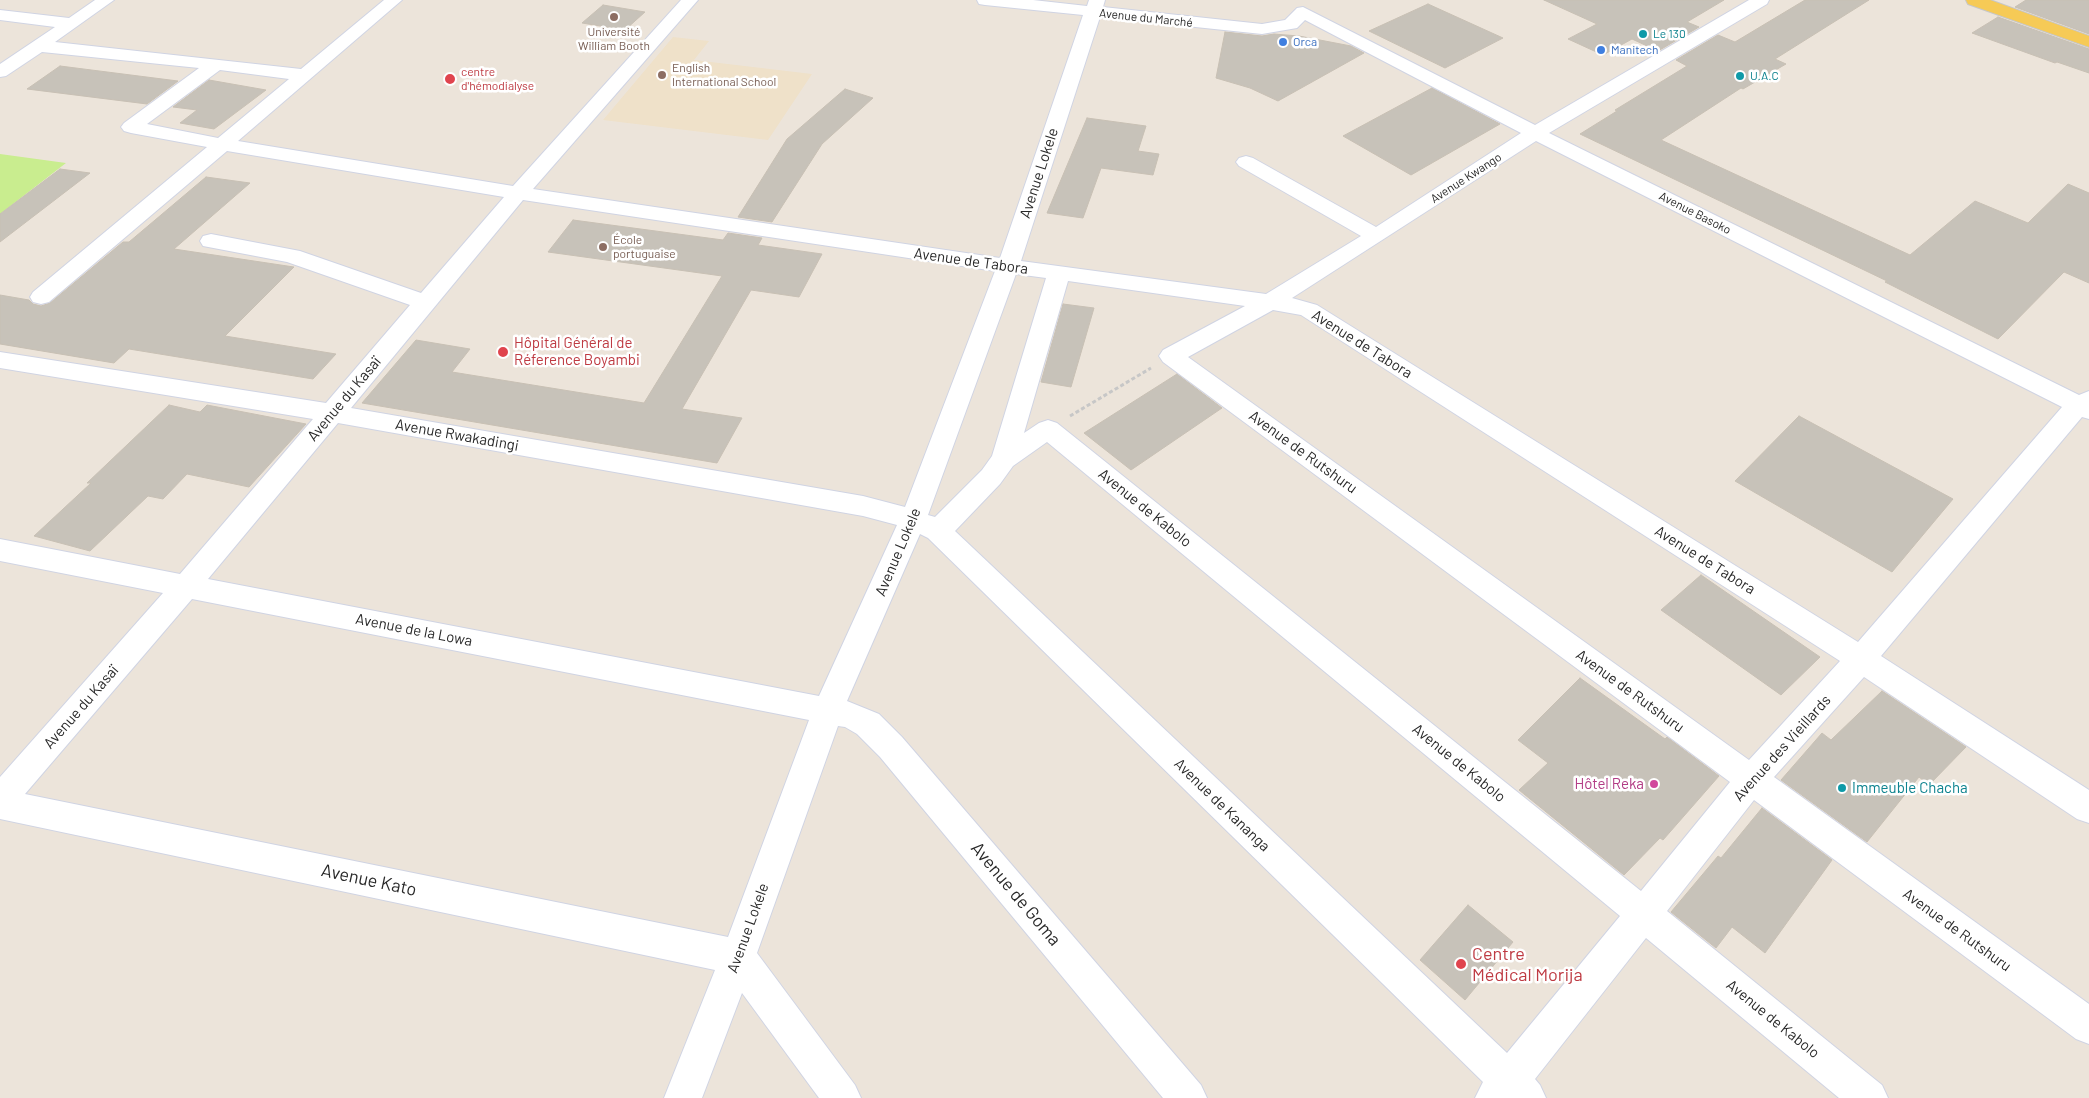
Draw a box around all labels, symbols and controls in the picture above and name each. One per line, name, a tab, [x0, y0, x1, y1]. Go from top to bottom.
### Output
street label: Avenue du Marché	[1099, 6, 1193, 30]
marker: Université William Booth	[608, 11, 620, 23]
place label: Université William Booth	[578, 25, 650, 53]
place label: Le 130	[1653, 27, 1686, 41]
marker: Le 130	[1637, 28, 1649, 40]
place label: Orca	[1293, 35, 1317, 49]
marker: Orca	[1277, 36, 1289, 48]
place label: Manitech	[1611, 43, 1659, 57]
marker: Manitech	[1595, 44, 1607, 56]
place label: English International School	[672, 61, 776, 89]
place label: centre d'hémodialyse	[461, 65, 534, 93]
marker: English International School	[656, 69, 668, 81]
place label: U.A.C	[1750, 69, 1779, 83]
marker: U.A.C	[1734, 70, 1746, 82]
marker: centre d'hémodialyse	[443, 72, 457, 86]
street label: Avenue Lokele	[1016, 126, 1062, 220]
street label: Avenue Kwango	[1428, 150, 1504, 206]
street label: Avenue Basoko	[1657, 189, 1733, 237]
place label: École portuguaise	[613, 233, 676, 261]
marker: École portuguaise	[597, 241, 609, 253]
street label: Avenue de Tabora	[913, 244, 1029, 278]
street label: Avenue de Tabora	[1308, 306, 1416, 382]
place label: Hôpital Général de Réference Boyambi	[514, 334, 640, 369]
marker: Hôpital Général de Réference Boyambi	[496, 345, 510, 359]
street label: Avenue du Kasaï	[303, 353, 385, 445]
street label: Avenue de Rutshuru	[1245, 407, 1361, 497]
street label: Avenue Rwakadingi	[394, 415, 520, 455]
street label: Avenue de Kabolo	[1095, 465, 1195, 551]
street label: Avenue Lokele	[871, 505, 925, 599]
street label: Avenue de Tabora	[1651, 522, 1759, 598]
street label: Avenue de la Lowa	[354, 610, 474, 650]
street label: Avenue de Rutshuru	[1572, 646, 1688, 736]
street label: Avenue du Kasaï	[40, 662, 122, 752]
street label: Avenue des Vieillards	[1730, 691, 1834, 805]
street label: Avenue de Kabolo	[1409, 720, 1509, 806]
street label: Avenue de Kananga	[1170, 755, 1274, 855]
place label: Hôtel Reka	[1574, 775, 1644, 793]
marker: Hôtel Reka	[1648, 778, 1660, 790]
place label: Immeuble Chacha	[1852, 779, 1968, 797]
marker: Immeuble Chacha	[1836, 782, 1848, 794]
street label: Avenue de Goma	[966, 838, 1066, 950]
street label: Avenue Kato	[319, 859, 419, 901]
street label: Avenue Lokele	[723, 881, 773, 975]
street label: Avenue de Rutshuru	[1899, 885, 2015, 975]
place label: Centre Médical Morija	[1472, 943, 1583, 986]
marker: Centre Médical Morija	[1454, 957, 1468, 971]
street label: Avenue de Kabolo	[1723, 976, 1823, 1062]

